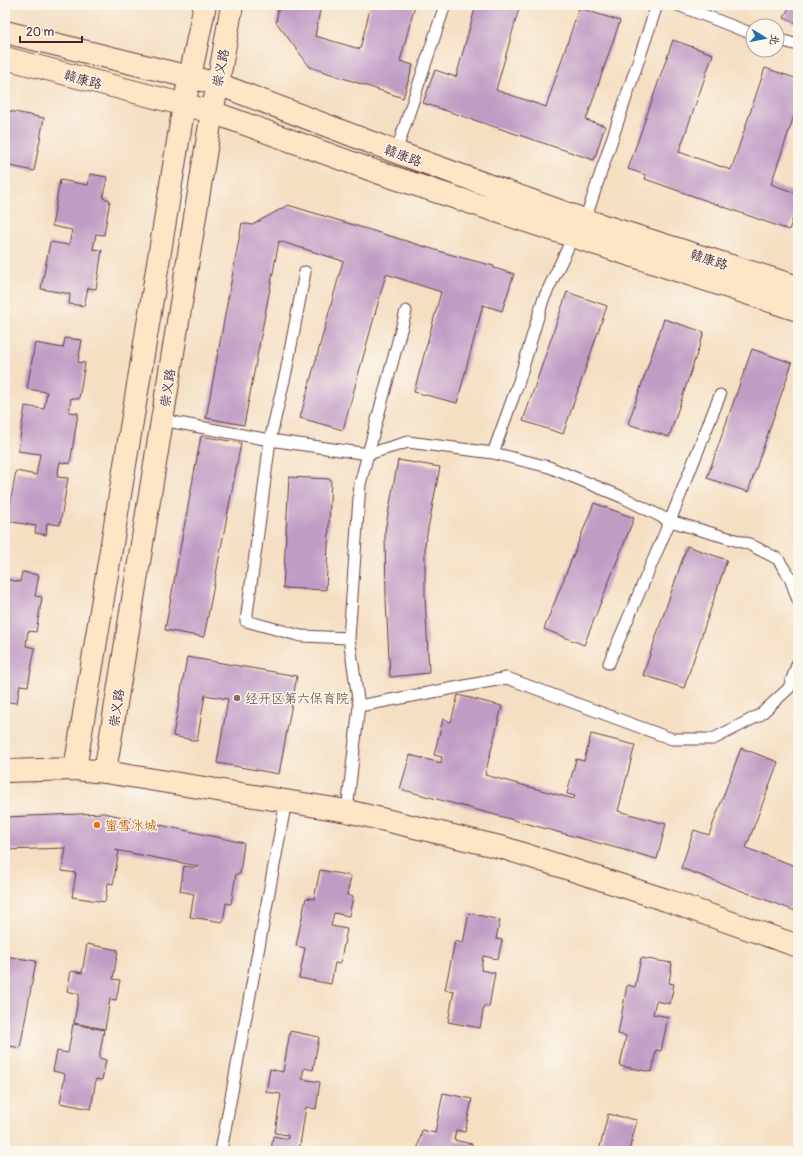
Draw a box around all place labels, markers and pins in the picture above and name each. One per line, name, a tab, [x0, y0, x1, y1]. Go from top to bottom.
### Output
place label: 经开区第六保育院	[245, 691, 349, 707]
marker: 经开区第六保育院	[232, 693, 242, 703]
place label: 蜜雪冰城	[105, 818, 157, 834]
marker: 蜜雪冰城	[92, 820, 102, 830]

